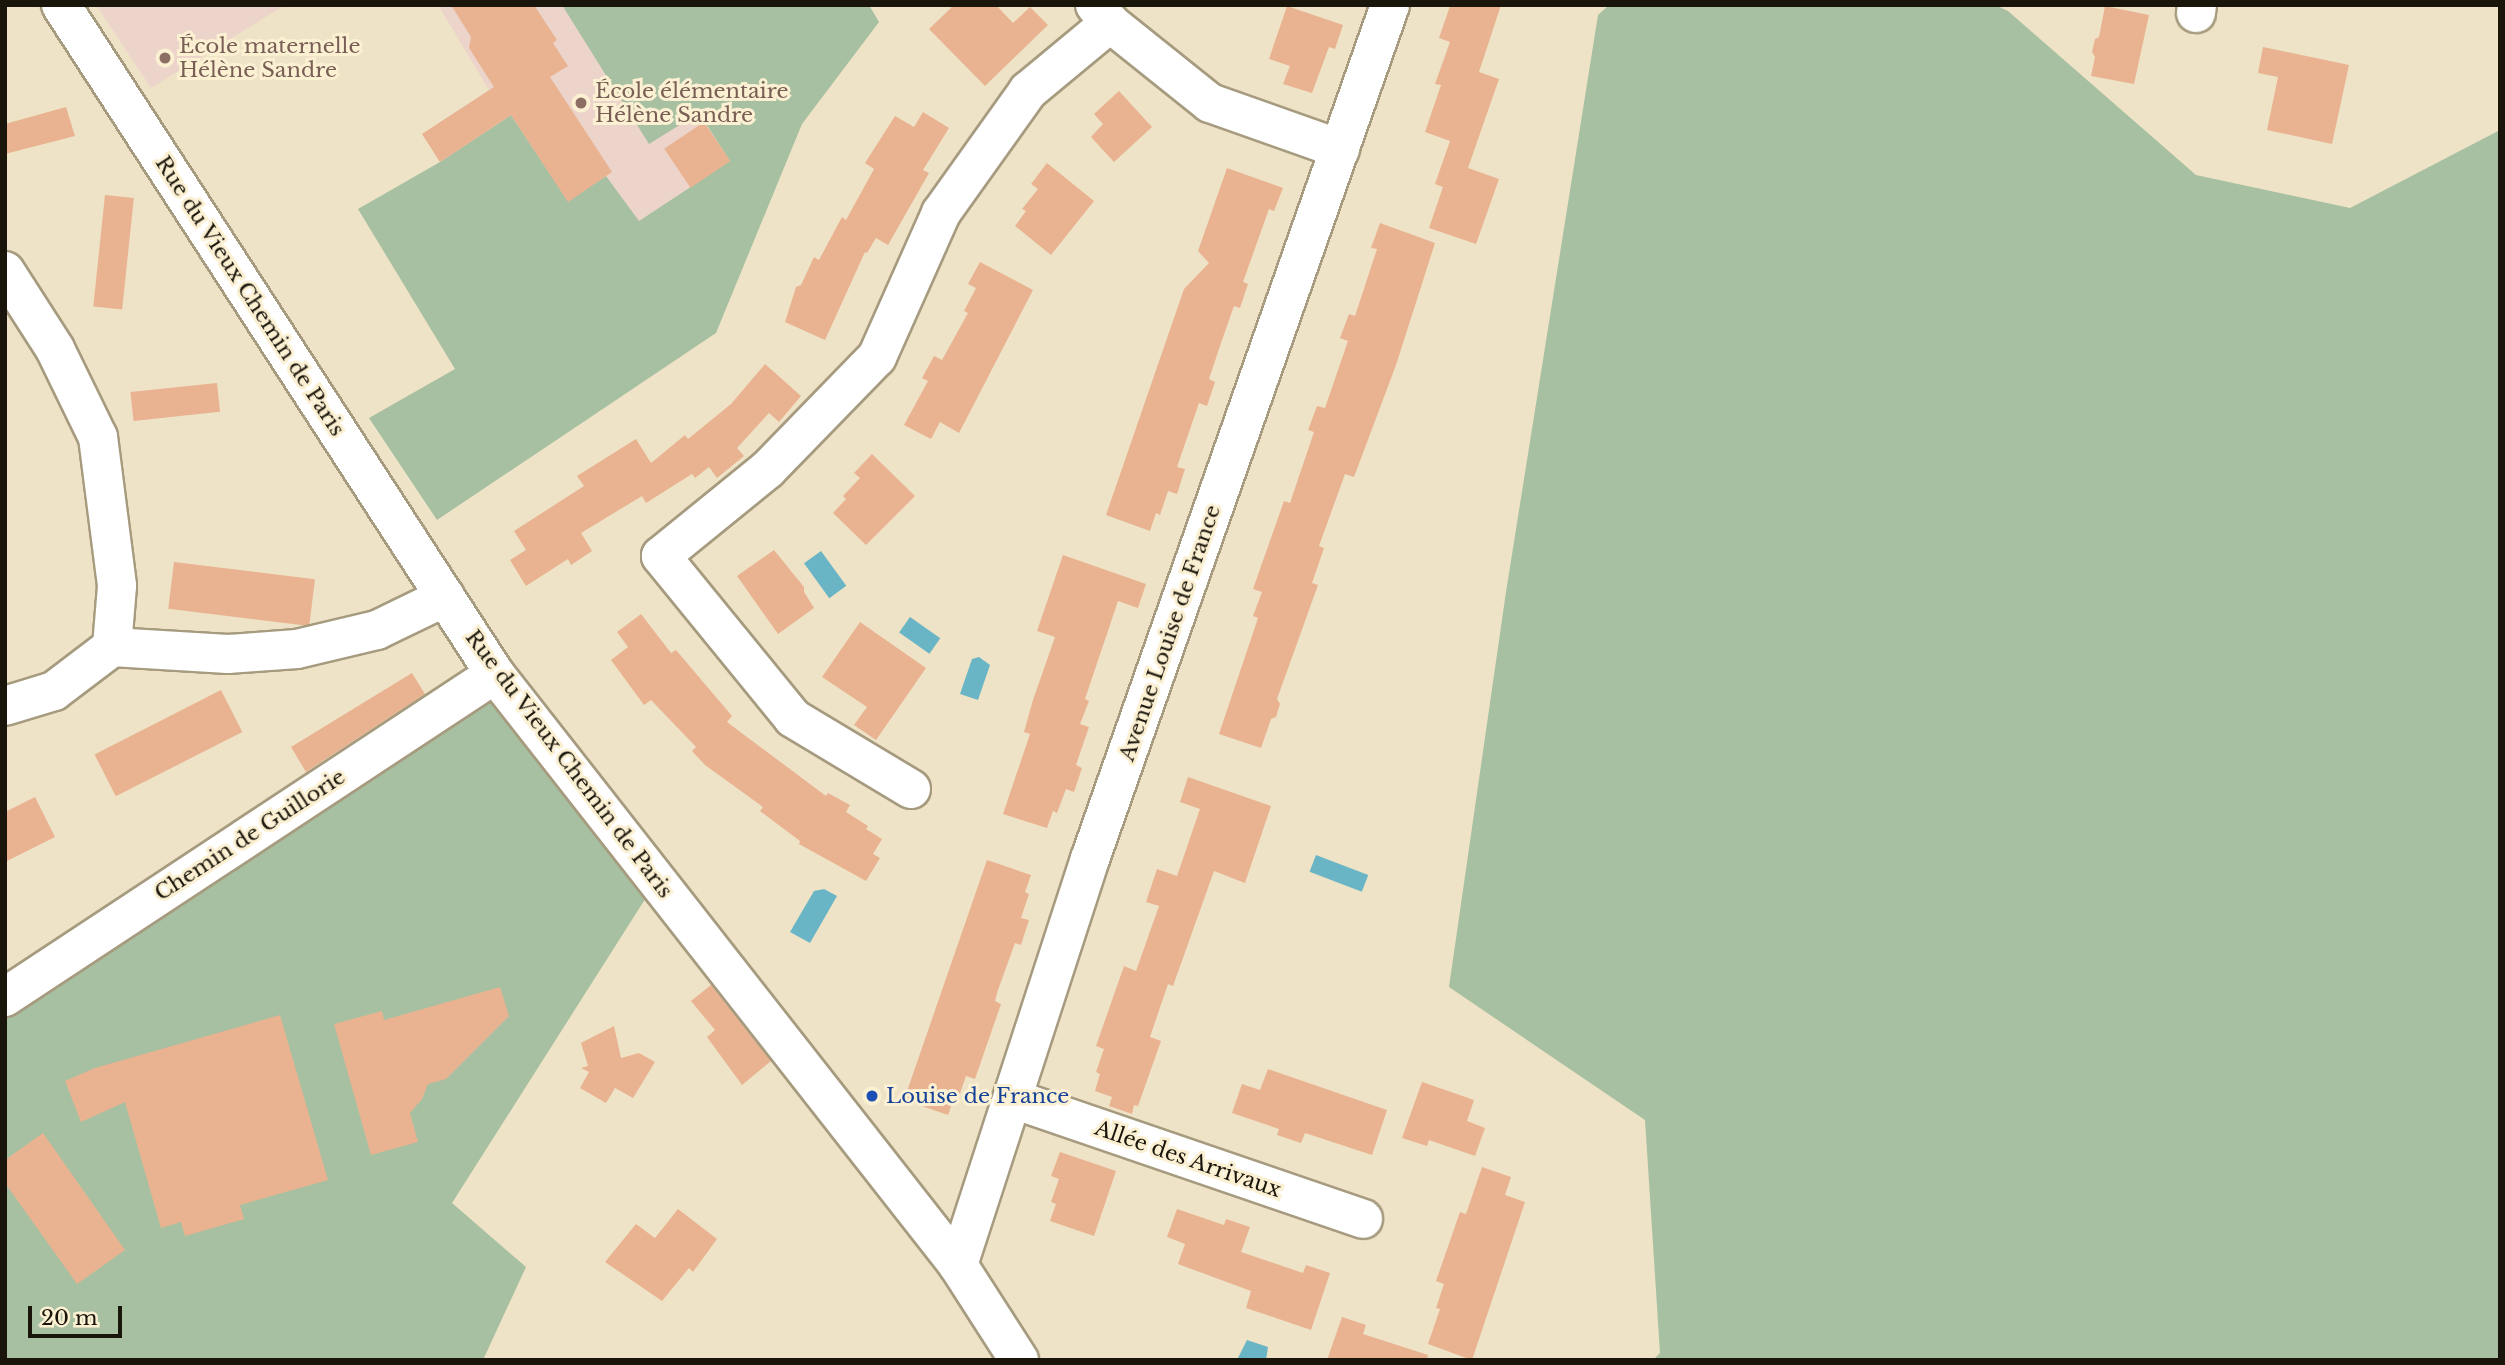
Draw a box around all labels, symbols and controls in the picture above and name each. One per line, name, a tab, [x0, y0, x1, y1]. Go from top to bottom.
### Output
place label: École maternelle Hélène Sandre	[179, 33, 360, 83]
marker: École maternelle Hélène Sandre	[157, 50, 173, 66]
place label: École élémentaire Hélène Sandre	[595, 78, 789, 128]
marker: École élémentaire Hélène Sandre	[573, 95, 589, 111]
street label: Rue du Vieux Chemin de Paris	[150, 151, 350, 441]
street label: Avenue Louise de France	[1114, 502, 1226, 764]
street label: Rue du Vieux Chemin de Paris	[460, 625, 678, 903]
street label: Chemin de Guillorie	[150, 764, 350, 906]
place label: Louise de France	[886, 1083, 1069, 1109]
marker: Louise de France	[864, 1088, 880, 1104]
street label: Allée des Arrivaux	[1091, 1115, 1285, 1203]
scale bar	[32, 1292, 126, 1336]
text: 20 m	[41, 1305, 98, 1331]

